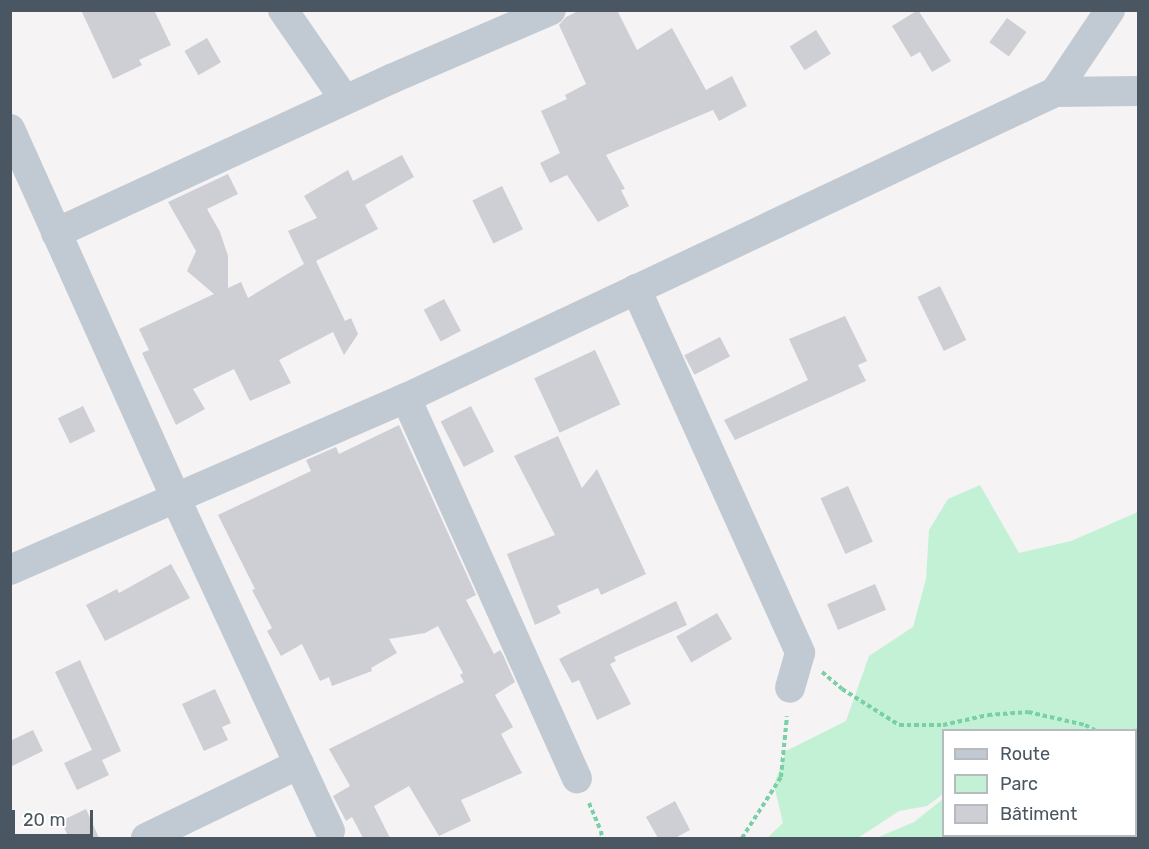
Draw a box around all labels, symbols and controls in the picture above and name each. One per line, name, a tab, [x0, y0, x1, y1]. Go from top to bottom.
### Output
legend	[942, 729, 1137, 837]
text: Route	[1000, 743, 1050, 765]
text: Parc	[1000, 773, 1038, 795]
scale bar	[15, 798, 96, 836]
text: Bâtiment	[1000, 803, 1077, 825]
text: 20 m	[23, 809, 65, 831]

